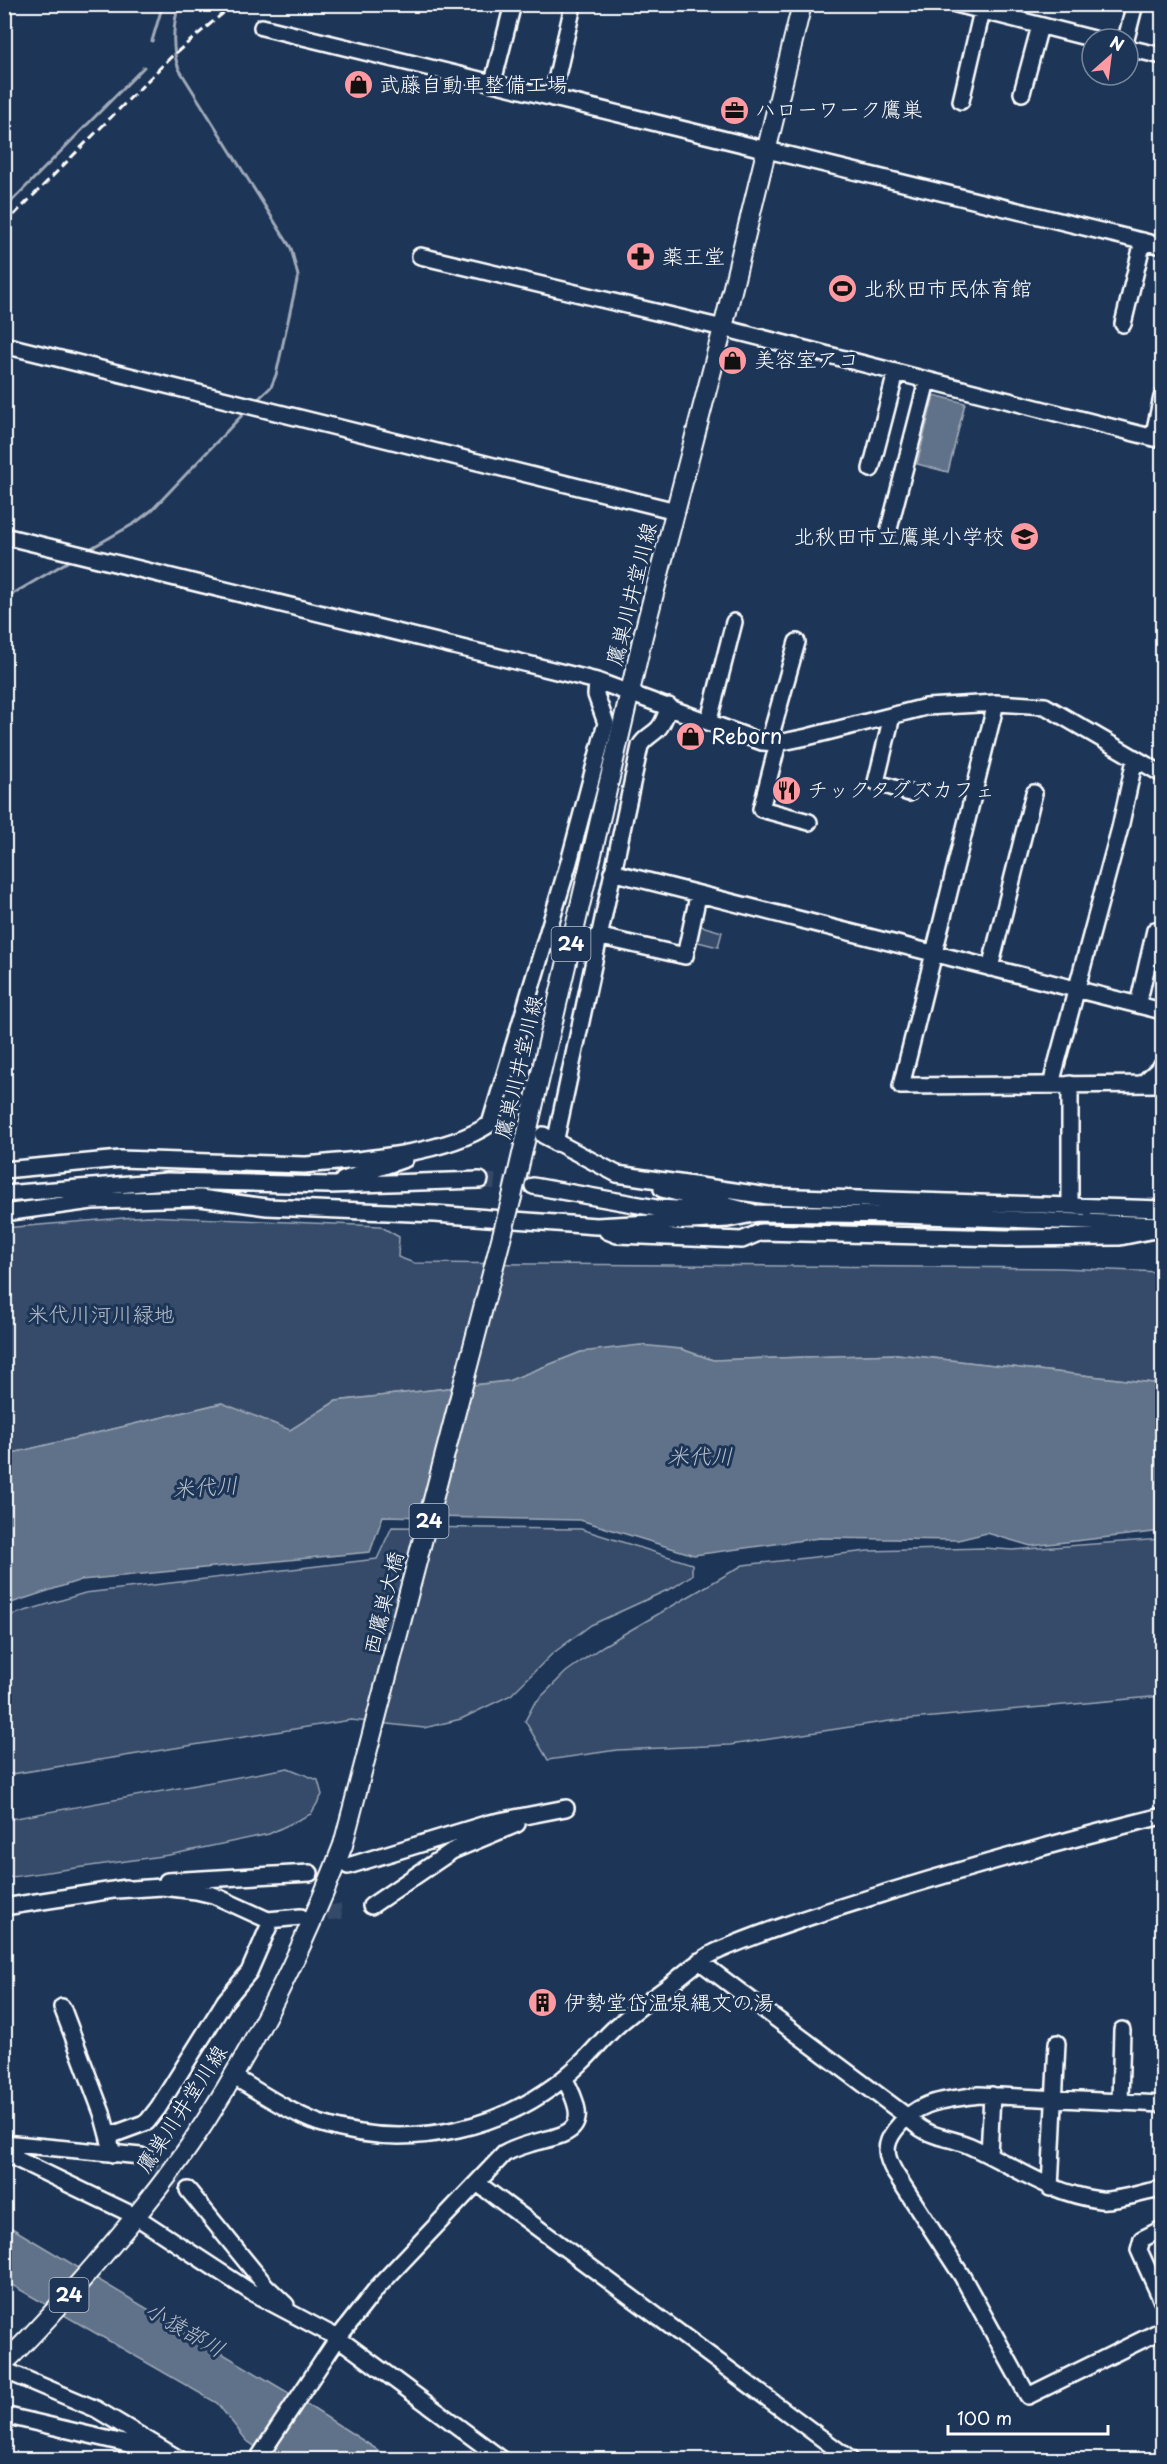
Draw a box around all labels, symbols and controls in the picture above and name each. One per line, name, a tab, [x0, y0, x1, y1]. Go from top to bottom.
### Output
north arrow	[1080, 27, 1140, 87]
text: N	[1106, 29, 1129, 56]
place label: 武藤自動車整備工場	[379, 67, 568, 99]
shop icon: 武藤自動車整備工場	[342, 69, 374, 101]
place label: ハローワーク鷹巣	[755, 92, 923, 124]
office icon: ハローワーク鷹巣	[718, 94, 750, 126]
place label: 薬王堂	[662, 239, 725, 271]
pharmacy icon: 薬王堂	[625, 241, 657, 273]
place label: 北秋田市民体育館	[864, 271, 1032, 303]
sports icon: 北秋田市民体育館	[827, 273, 859, 305]
place label: 美容室アコ	[754, 342, 859, 374]
shop icon: 美容室アコ	[717, 344, 749, 376]
street label: 鷹巣川井堂川線	[597, 518, 663, 669]
place label: 北秋田市立鷹巣小学校	[794, 519, 1004, 551]
school or university icon: 北秋田市立鷹巣小学校	[1009, 521, 1041, 553]
place label: Reborn	[711, 719, 782, 751]
shop icon: Reborn	[674, 721, 706, 753]
place label: チックタグズカフェ	[807, 772, 995, 804]
restaurant icon: チックタグズカフェ	[770, 774, 802, 806]
road number: 24	[552, 927, 590, 961]
street label: 鷹巣川井堂川線	[485, 991, 549, 1142]
park label: 米代川河川緑地	[28, 1297, 175, 1329]
water label: 米代川	[667, 1438, 733, 1471]
water label: 米代川	[171, 1467, 239, 1504]
road number: 24	[410, 1504, 448, 1538]
street label: 西鷹巣大橋	[354, 1548, 410, 1657]
place label: 伊勢堂岱温泉縄文の湯	[564, 1985, 774, 2017]
building icon: 伊勢堂岱温泉縄文の湯	[527, 1987, 559, 2019]
street label: 鷹巣川井堂川線	[127, 2038, 234, 2178]
road number: 24	[50, 2278, 88, 2312]
water label: 小猿部川	[139, 2291, 232, 2364]
scale bar	[948, 2398, 1108, 2436]
text: 100 m	[957, 2404, 1012, 2431]

